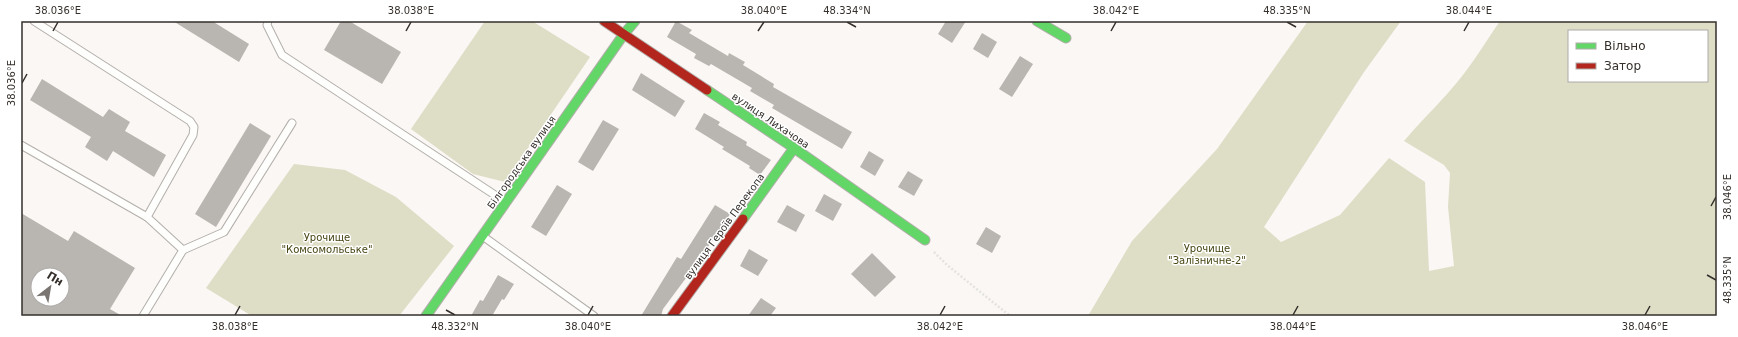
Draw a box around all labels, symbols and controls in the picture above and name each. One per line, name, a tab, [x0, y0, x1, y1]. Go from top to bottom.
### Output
text: 38.036°E	[35, 5, 81, 16]
text: 38.038°E	[388, 5, 434, 16]
text: 38.040°E	[741, 5, 787, 16]
text: 48.334°N	[823, 5, 871, 16]
text: 38.042°E	[1093, 5, 1139, 16]
text: 48.335°N	[1263, 5, 1311, 16]
text: 38.044°E	[1446, 5, 1492, 16]
legend	[1568, 30, 1708, 82]
text: Вільно	[1604, 39, 1646, 53]
text: Затор	[1604, 59, 1641, 73]
text: 38.036°E	[6, 60, 17, 106]
street label: вулиця Лихачова	[730, 90, 811, 150]
street label: Білгородська вулиця	[485, 114, 558, 211]
street label: вулиця Героїв Перекопа	[682, 171, 767, 281]
text: 38.046°E	[1722, 174, 1733, 220]
park label: Урочище "Комсомольське"	[281, 232, 373, 255]
park label: Урочище "Залізничне-2"	[1168, 243, 1246, 266]
text: 48.335°N	[1722, 256, 1733, 304]
north arrow	[30, 267, 70, 307]
text: Пн	[44, 269, 65, 289]
text: 38.038°E	[212, 321, 258, 332]
text: 48.332°N	[431, 321, 479, 332]
text: 38.040°E	[565, 321, 611, 332]
text: 38.042°E	[917, 321, 963, 332]
text: 38.044°E	[1270, 321, 1316, 332]
text: 38.046°E	[1622, 321, 1668, 332]

